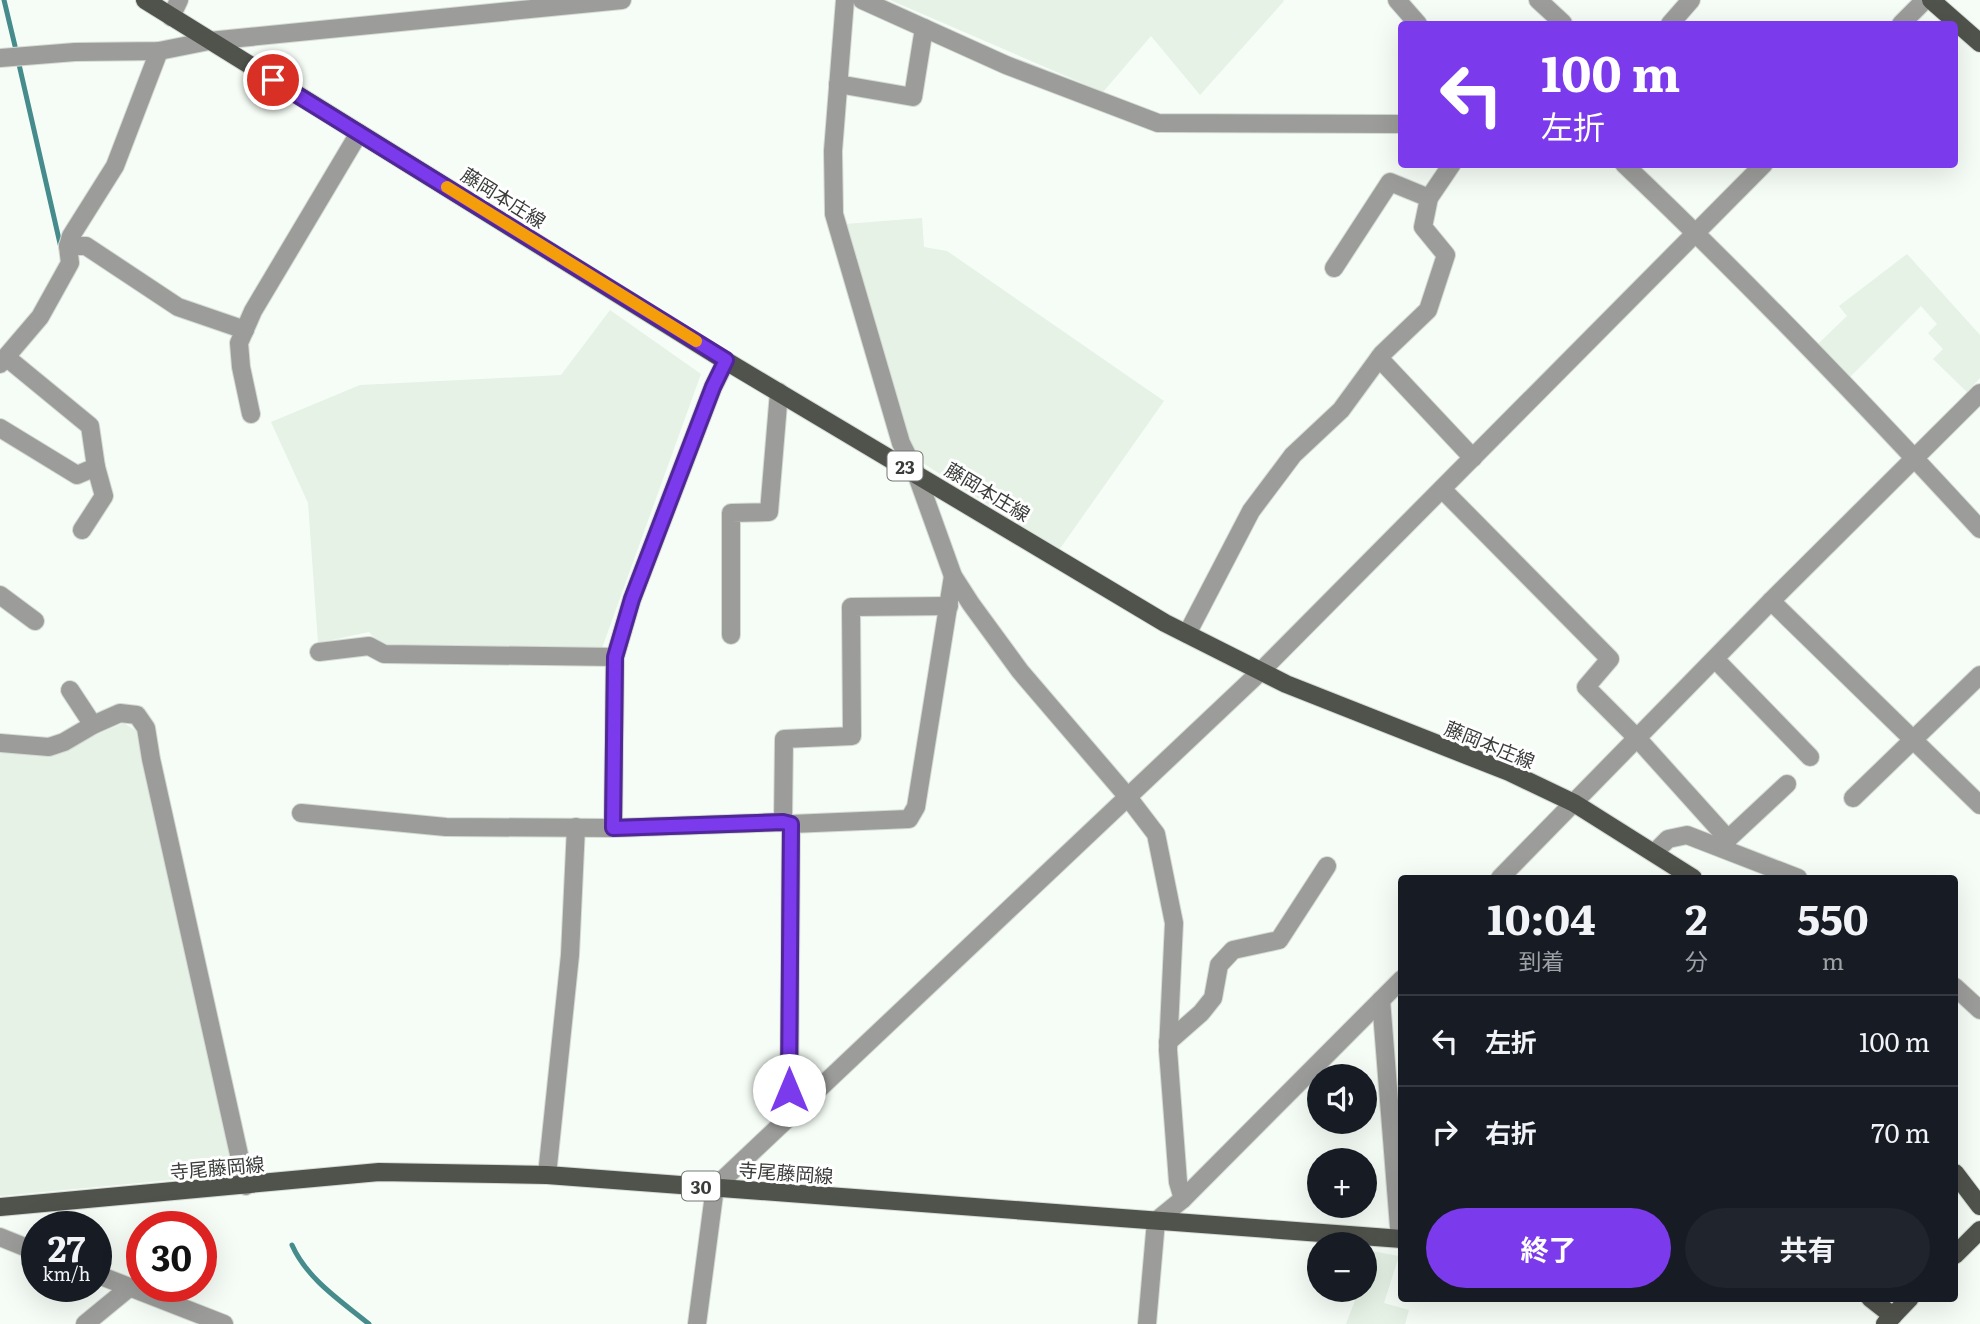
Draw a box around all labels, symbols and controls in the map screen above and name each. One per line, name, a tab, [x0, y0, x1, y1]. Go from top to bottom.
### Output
text: 100 m	[1541, 34, 1680, 107]
icon: left	[1426, 49, 1517, 140]
pin	[243, 50, 303, 110]
icon: arrive	[254, 61, 292, 99]
text: 左折	[1541, 101, 1605, 149]
street label: 藤岡本庄線	[456, 160, 552, 234]
road number: 23	[888, 452, 922, 480]
street label: 藤岡本庄線	[940, 455, 1036, 527]
street label: 藤岡本庄線	[1441, 713, 1539, 775]
text: 10:04	[1487, 886, 1596, 948]
text: 2	[1685, 886, 1708, 948]
text: 550	[1797, 886, 1869, 948]
text: 到着	[1518, 943, 1564, 977]
text: 分	[1685, 943, 1708, 977]
text: m	[1822, 943, 1844, 977]
text: 左折	[1485, 1021, 1537, 1060]
text: 100 m	[1859, 1021, 1930, 1060]
icon: left	[1426, 1022, 1464, 1060]
position arrow	[752, 1053, 826, 1127]
map controls	[1307, 1064, 1377, 1302]
button: sound	[1307, 1064, 1377, 1134]
text: 右折	[1485, 1112, 1537, 1151]
text: 70 m	[1871, 1112, 1930, 1151]
icon: right	[1426, 1113, 1464, 1151]
button: +	[1307, 1148, 1377, 1218]
street label: 寺尾藤岡線	[168, 1149, 266, 1185]
street label: 寺尾藤岡線	[738, 1155, 834, 1189]
road number: 30	[682, 1171, 720, 1200]
button: 終了	[1426, 1208, 1671, 1288]
button: 共有	[1685, 1208, 1930, 1288]
speed limit sign: 30	[126, 1211, 217, 1302]
text: 27	[48, 1221, 85, 1273]
button: −	[1307, 1232, 1377, 1302]
text: km/h	[43, 1260, 90, 1287]

